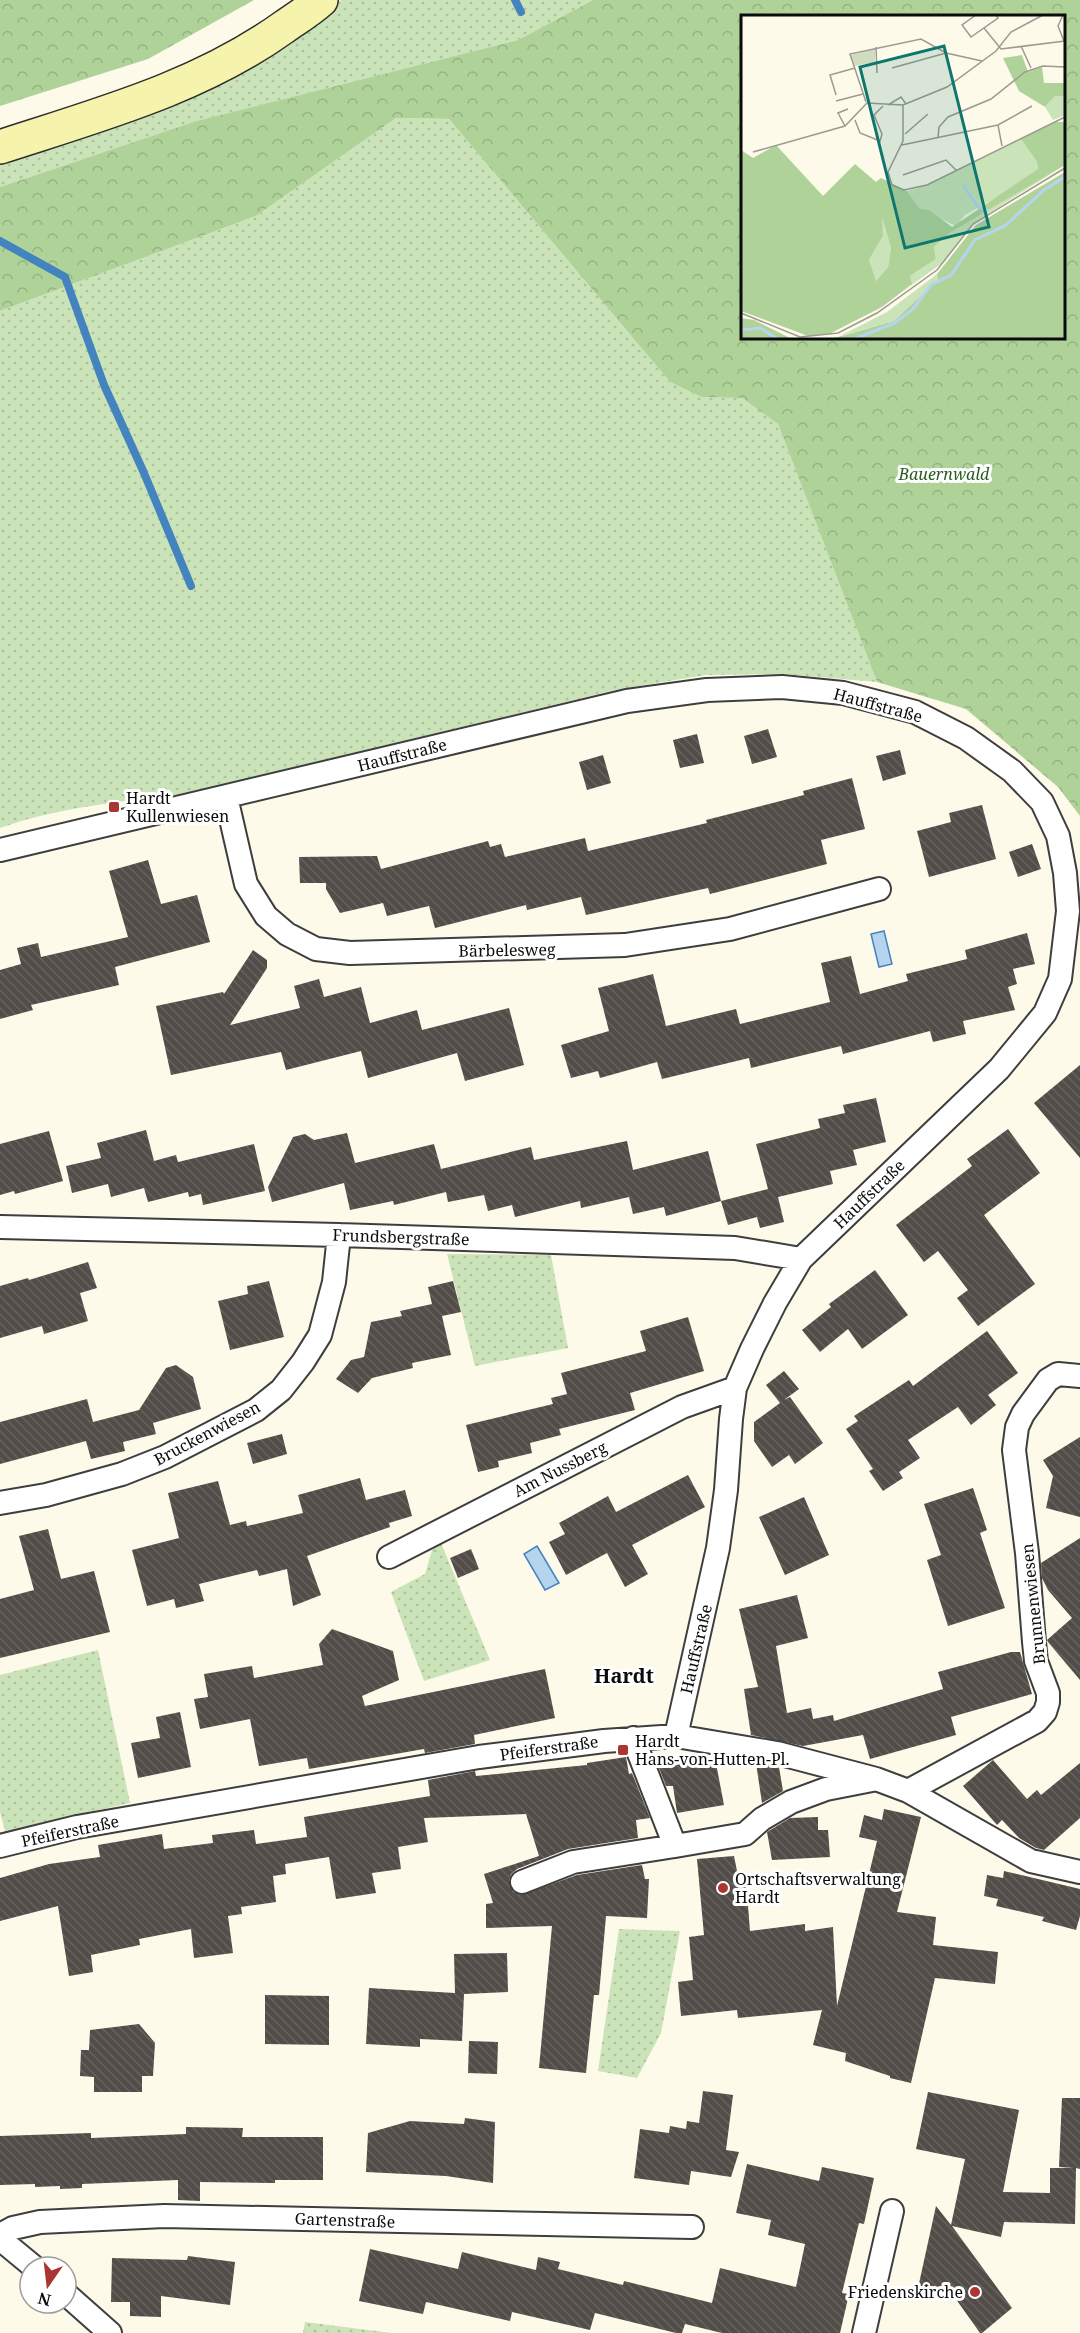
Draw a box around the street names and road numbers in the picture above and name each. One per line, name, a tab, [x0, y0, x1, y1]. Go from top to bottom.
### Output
street label: Hauffstraße	[831, 683, 925, 727]
street label: Hauffstraße	[355, 733, 449, 777]
street label: Bärbelesweg	[458, 938, 556, 962]
street label: Hauffstraße	[829, 1154, 909, 1234]
street label: Frundsbergstraße	[332, 1224, 470, 1250]
street label: Bruckenwiesen	[150, 1396, 264, 1470]
street label: Am Nussberg	[510, 1436, 611, 1502]
street label: Brunnenwiesen	[1016, 1543, 1050, 1665]
street label: Hauffstraße	[675, 1602, 717, 1696]
street label: Pfeiferstraße	[498, 1730, 600, 1766]
street label: Pfeiferstraße	[19, 1810, 121, 1852]
street label: Gartenstraße	[294, 2207, 396, 2233]

